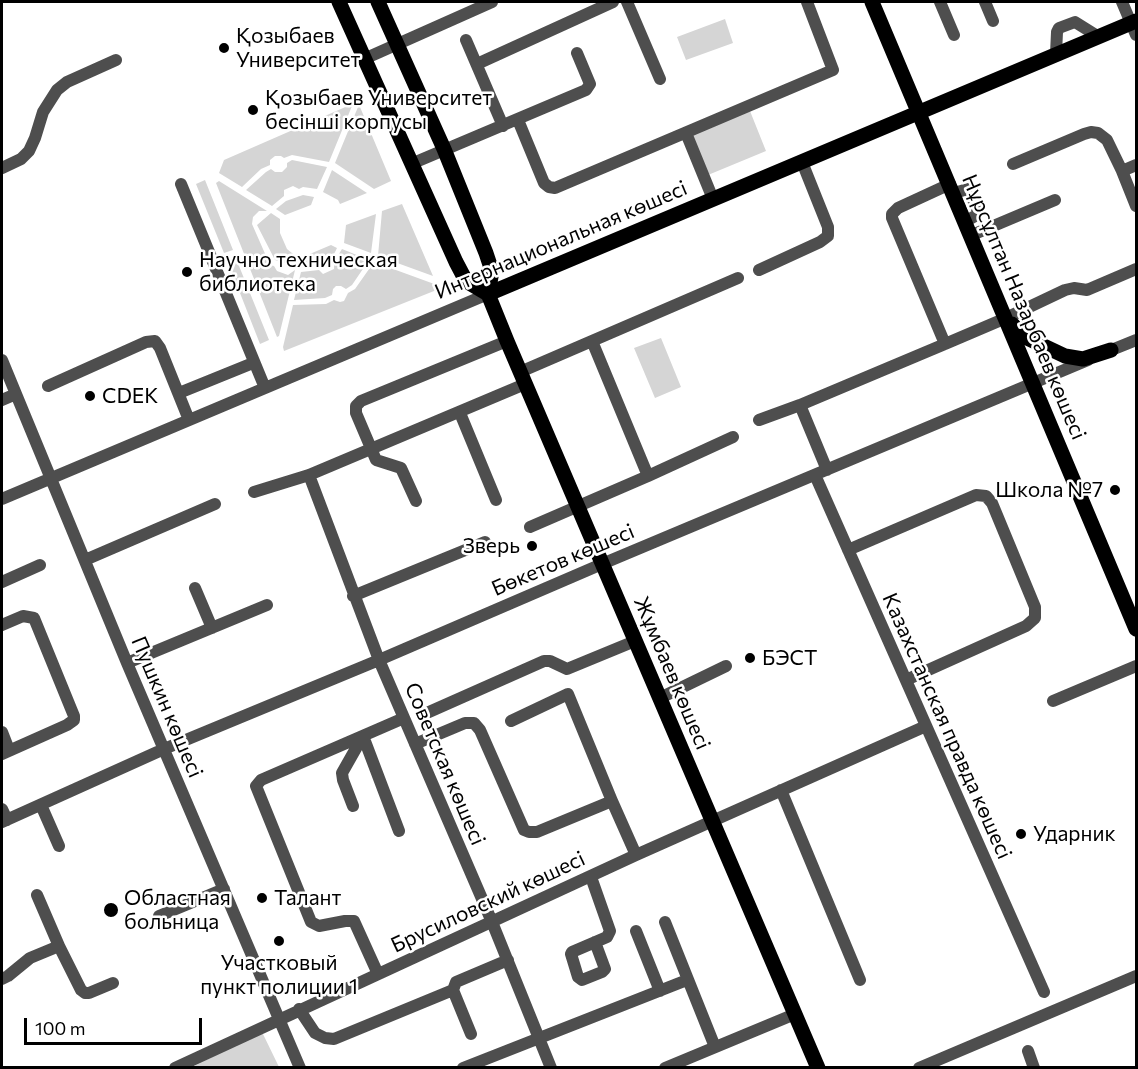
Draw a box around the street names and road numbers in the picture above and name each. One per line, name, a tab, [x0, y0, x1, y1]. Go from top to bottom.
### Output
street label: Нұрсұлтан Назарбаев көшесі	[957, 171, 1091, 443]
street label: Интернациональная көшесі	[431, 175, 691, 305]
street label: Бөкетов көшесі	[488, 519, 638, 601]
street label: Казахстанская правда көшесі	[877, 589, 1017, 863]
street label: Жұмбаев көшесі	[628, 593, 716, 753]
street label: Пушкин көшесі	[126, 633, 208, 781]
street label: Советская көшесі	[399, 679, 491, 849]
street label: Брусиловский көшесі	[387, 846, 589, 958]

